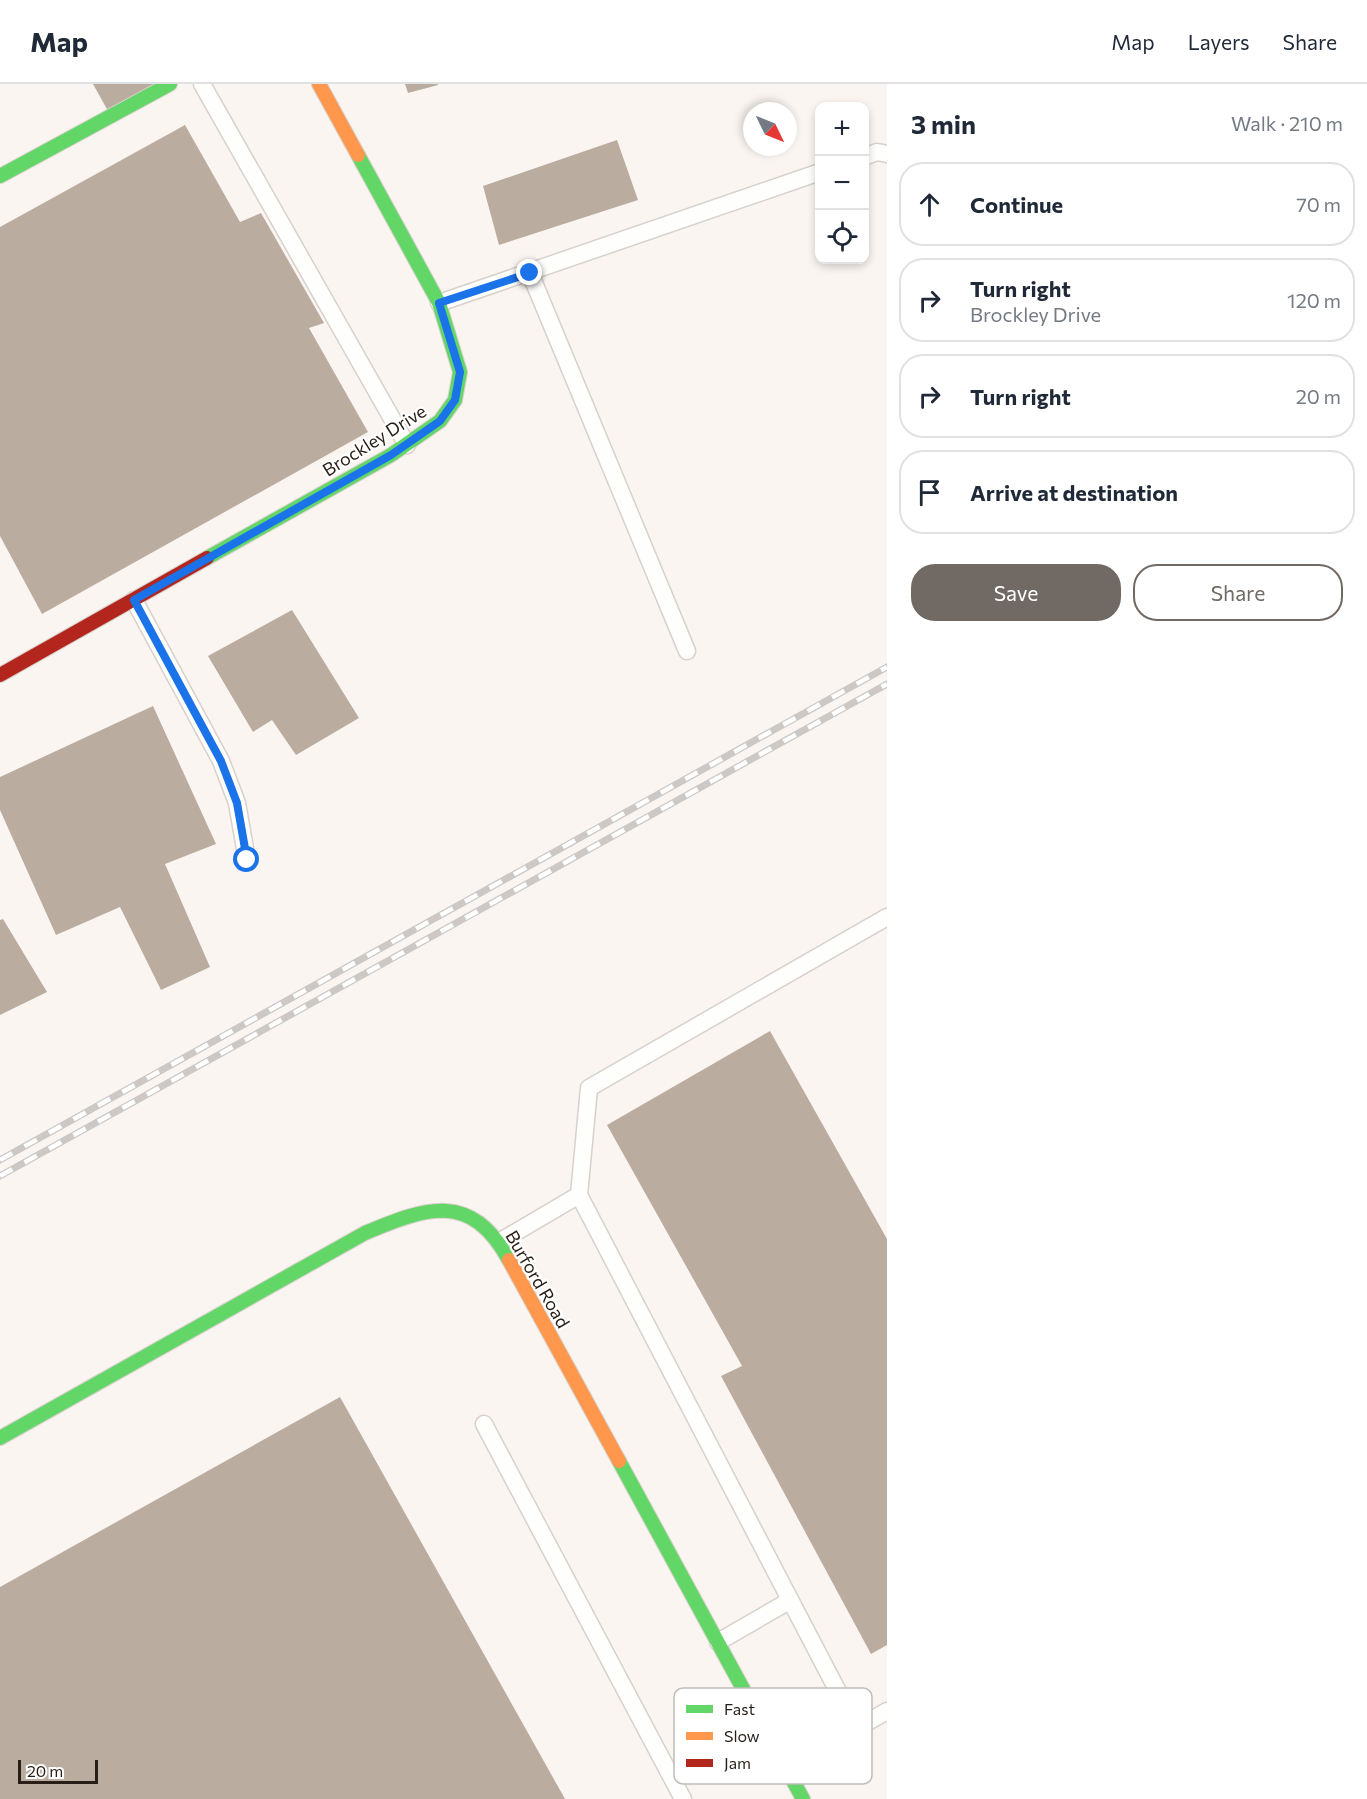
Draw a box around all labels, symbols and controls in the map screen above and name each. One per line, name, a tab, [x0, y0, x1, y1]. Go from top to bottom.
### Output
text: Map	[30, 24, 88, 58]
text: Map	[1111, 29, 1155, 54]
text: Layers	[1188, 29, 1250, 54]
text: Share	[1283, 29, 1337, 54]
north arrow	[743, 102, 797, 156]
map controls	[815, 102, 869, 264]
button: +	[815, 102, 869, 156]
text: 3 min	[911, 108, 976, 139]
text: Walk · 210 m	[1231, 111, 1343, 135]
button: −	[815, 156, 869, 210]
icon: ahead	[913, 188, 946, 221]
text: Continue	[970, 191, 1063, 218]
text: 70 m	[1296, 192, 1341, 216]
button: locate	[815, 210, 869, 264]
route end	[516, 259, 542, 285]
text: Turn right	[970, 275, 1071, 302]
icon: right	[913, 284, 946, 317]
text: 120 m	[1287, 288, 1341, 312]
text: Brockley Drive	[970, 302, 1101, 326]
icon: right	[913, 380, 946, 413]
text: Turn right	[970, 383, 1071, 410]
text: 20 m	[1296, 384, 1341, 408]
street label: Brockley Drive	[318, 399, 430, 481]
icon: arrive	[913, 476, 946, 509]
text: Arrive at destination	[970, 479, 1178, 506]
button: Save	[911, 564, 1121, 621]
button: Share	[1133, 564, 1343, 621]
route start	[233, 846, 259, 872]
street label: Burford Road	[501, 1226, 575, 1332]
legend	[674, 1688, 872, 1784]
text: Fast	[724, 1699, 755, 1718]
text: Slow	[724, 1726, 760, 1745]
text: Jam	[724, 1753, 751, 1772]
scale bar	[18, 1757, 98, 1784]
text: 20 m	[27, 1761, 63, 1780]

